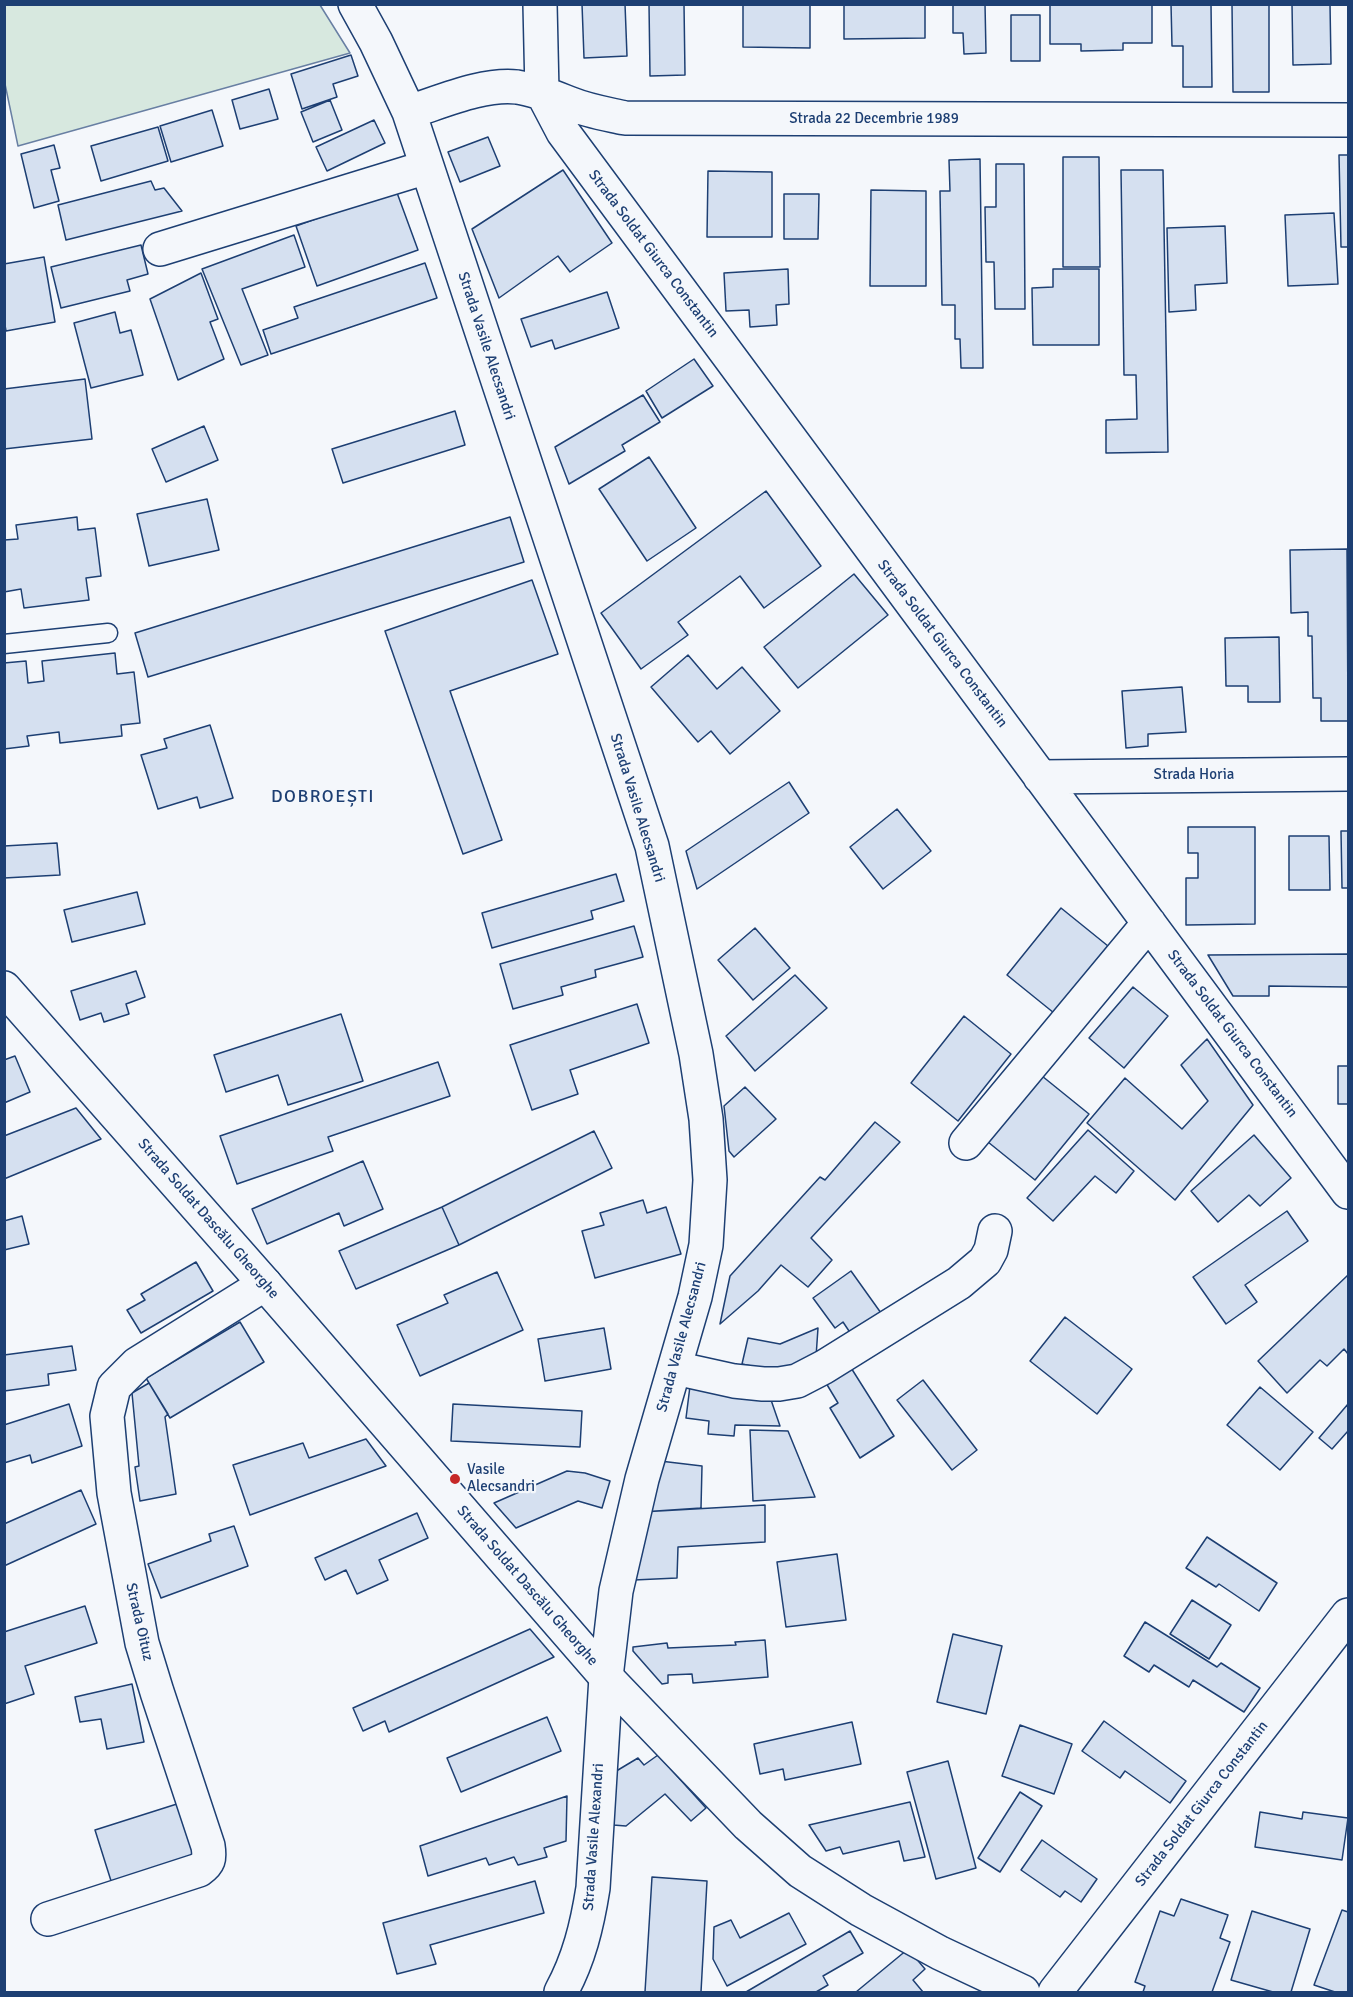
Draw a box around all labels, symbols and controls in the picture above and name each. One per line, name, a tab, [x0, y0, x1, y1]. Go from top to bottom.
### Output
street label: Strada 22 Decembrie 1989	[789, 110, 959, 128]
street label: Strada Soldat Giurca Constantin	[584, 167, 722, 341]
street label: Strada Vasile Alecsandri	[454, 270, 518, 422]
street label: Strada Soldat Giurca Constantin	[873, 557, 1011, 731]
street label: Strada Vasile Alecsandri	[606, 731, 668, 885]
street label: Strada Horia	[1154, 766, 1234, 784]
district label: DOBROEȘTI	[271, 786, 375, 808]
street label: Strada Soldat Giurca Constantin	[1163, 947, 1301, 1121]
street label: Strada Soldat Dascălu Gheorghe	[134, 1135, 282, 1303]
street label: Strada Vasile Alecsandri	[653, 1260, 711, 1414]
place label: Vasile Alecsandri	[467, 1461, 535, 1496]
marker: Vasile Alecsandri	[448, 1472, 462, 1486]
street label: Strada Soldat Dascălu Gheorghe	[453, 1502, 601, 1670]
street label: Strada Oituz	[121, 1581, 157, 1663]
street label: Strada Soldat Giurca Constantin	[1132, 1718, 1272, 1890]
street label: Strada Vasile Alexandri	[580, 1763, 608, 1911]

